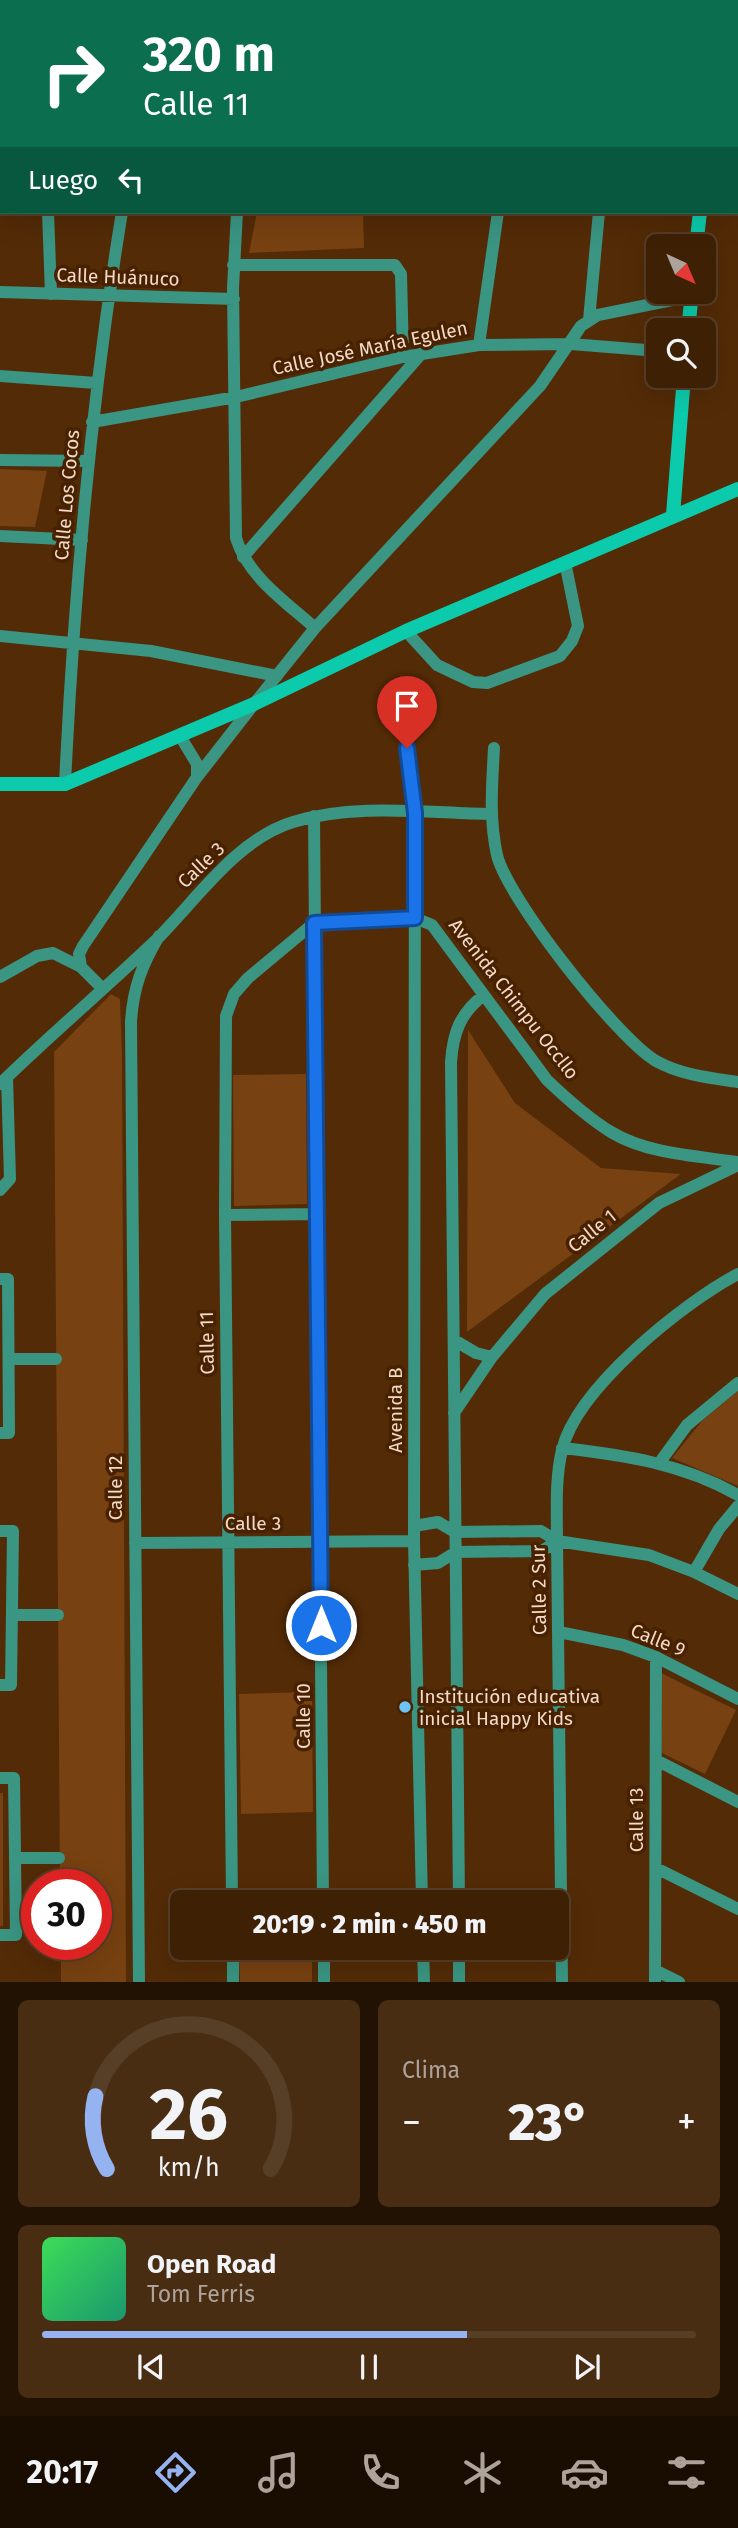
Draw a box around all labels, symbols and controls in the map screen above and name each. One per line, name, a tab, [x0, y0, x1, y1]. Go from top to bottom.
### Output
text: 320 m	[143, 25, 275, 84]
icon: right	[28, 28, 119, 119]
text: Calle 11	[143, 85, 249, 123]
icon: left	[112, 161, 150, 199]
text: Luego	[28, 165, 98, 196]
north arrow	[646, 234, 716, 304]
map controls	[646, 234, 716, 388]
street label: Calle Huánuco	[56, 263, 180, 291]
street label: Calle José María Egulen	[270, 316, 470, 380]
button: search	[646, 318, 716, 388]
street label: Calle Los Cocos	[50, 429, 84, 561]
pin	[377, 676, 437, 748]
icon: arrive	[388, 687, 426, 725]
street label: Calle 3	[173, 837, 229, 893]
street label: Avenida Chimpu Occllo	[444, 914, 584, 1084]
street label: Calle 1	[563, 1205, 621, 1257]
street label: Calle 11	[195, 1311, 219, 1375]
street label: Avenida B	[384, 1367, 407, 1453]
street label: Calle 12	[104, 1456, 127, 1520]
street label: Calle 3	[225, 1512, 281, 1535]
street label: Calle 2 Sur	[527, 1544, 551, 1635]
position arrow	[284, 1588, 358, 1662]
street label: Calle 9	[627, 1619, 689, 1661]
street label: Calle 10	[292, 1683, 315, 1749]
place label: Institución educativa inicial Happy Kids	[419, 1685, 600, 1730]
marker: Institución educativa inicial Happy Kids	[397, 1699, 413, 1715]
street label: Calle 13	[625, 1788, 648, 1852]
speed limit sign: 30	[21, 1869, 112, 1960]
text: 20:19 · 2 min · 450 m	[253, 1909, 486, 1940]
text: Clima	[402, 2056, 460, 2084]
text: 26	[150, 2072, 228, 2159]
text: 23°	[508, 2091, 590, 2154]
text: −	[402, 2099, 421, 2145]
text: +	[677, 2099, 696, 2145]
text: km/h	[158, 2153, 220, 2183]
text: Open Road	[147, 2249, 276, 2280]
text: Tom Ferris	[147, 2280, 255, 2308]
icon: previous	[132, 2348, 170, 2386]
icon: pause	[350, 2348, 388, 2386]
icon: next	[568, 2348, 606, 2386]
icon: directions	[151, 2448, 200, 2497]
icon: music	[254, 2448, 303, 2497]
icon: phone	[356, 2448, 405, 2497]
icon: climate	[458, 2448, 507, 2497]
icon: car	[560, 2448, 609, 2497]
icon: filters	[662, 2448, 711, 2497]
text: 20:17	[27, 2453, 98, 2491]

